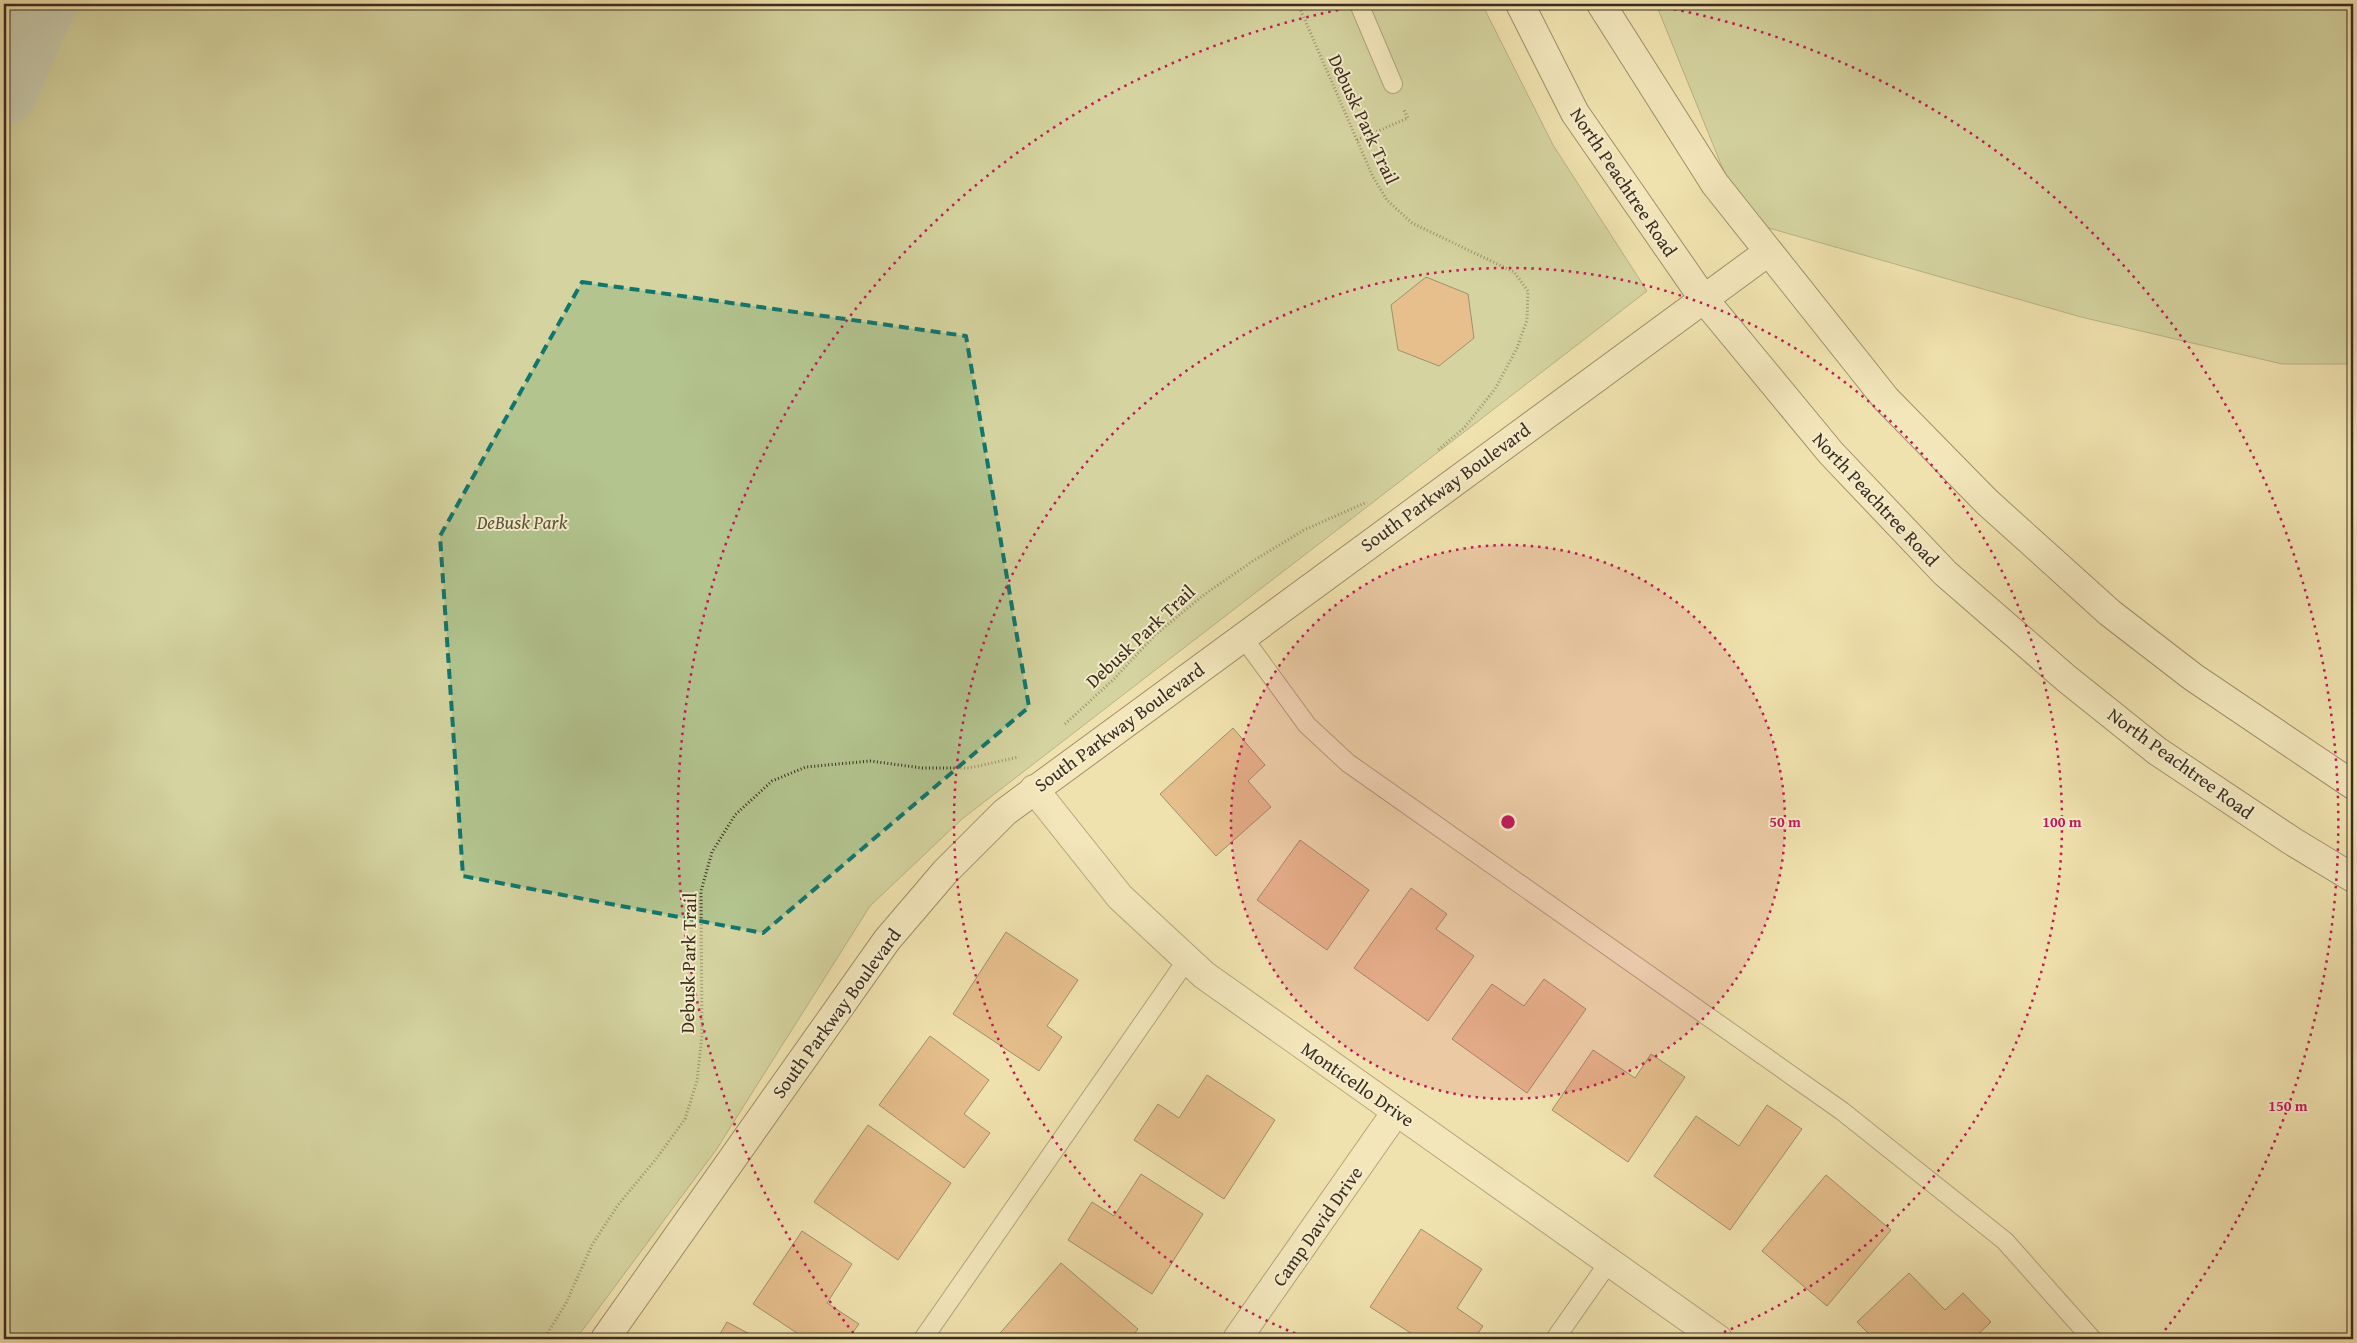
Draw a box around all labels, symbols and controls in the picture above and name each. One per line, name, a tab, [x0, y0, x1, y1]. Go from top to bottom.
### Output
street label: Debusk Park Trail	[1322, 49, 1406, 189]
street label: North Peachtree Road	[1564, 102, 1685, 263]
street label: South Parkway Boulevard	[1354, 415, 1537, 558]
street label: North Peachtree Road	[1806, 426, 1946, 573]
park label: DeBusk Park	[476, 508, 568, 536]
street label: Debusk Park Trail	[1079, 578, 1201, 694]
street label: South Parkway Boulevard	[1028, 655, 1211, 798]
street label: North Peachtree Road	[2102, 700, 2260, 826]
text: 50 m	[1769, 811, 1801, 832]
text: 100 m	[2042, 811, 2082, 832]
centre of rings	[1499, 813, 1517, 831]
street label: Debusk Park Trail	[673, 892, 703, 1034]
street label: South Parkway Boulevard	[765, 921, 908, 1104]
street label: Monticello Drive	[1296, 1035, 1420, 1134]
text: 150 m	[2268, 1095, 2308, 1116]
street label: Camp David Drive	[1265, 1160, 1369, 1292]

